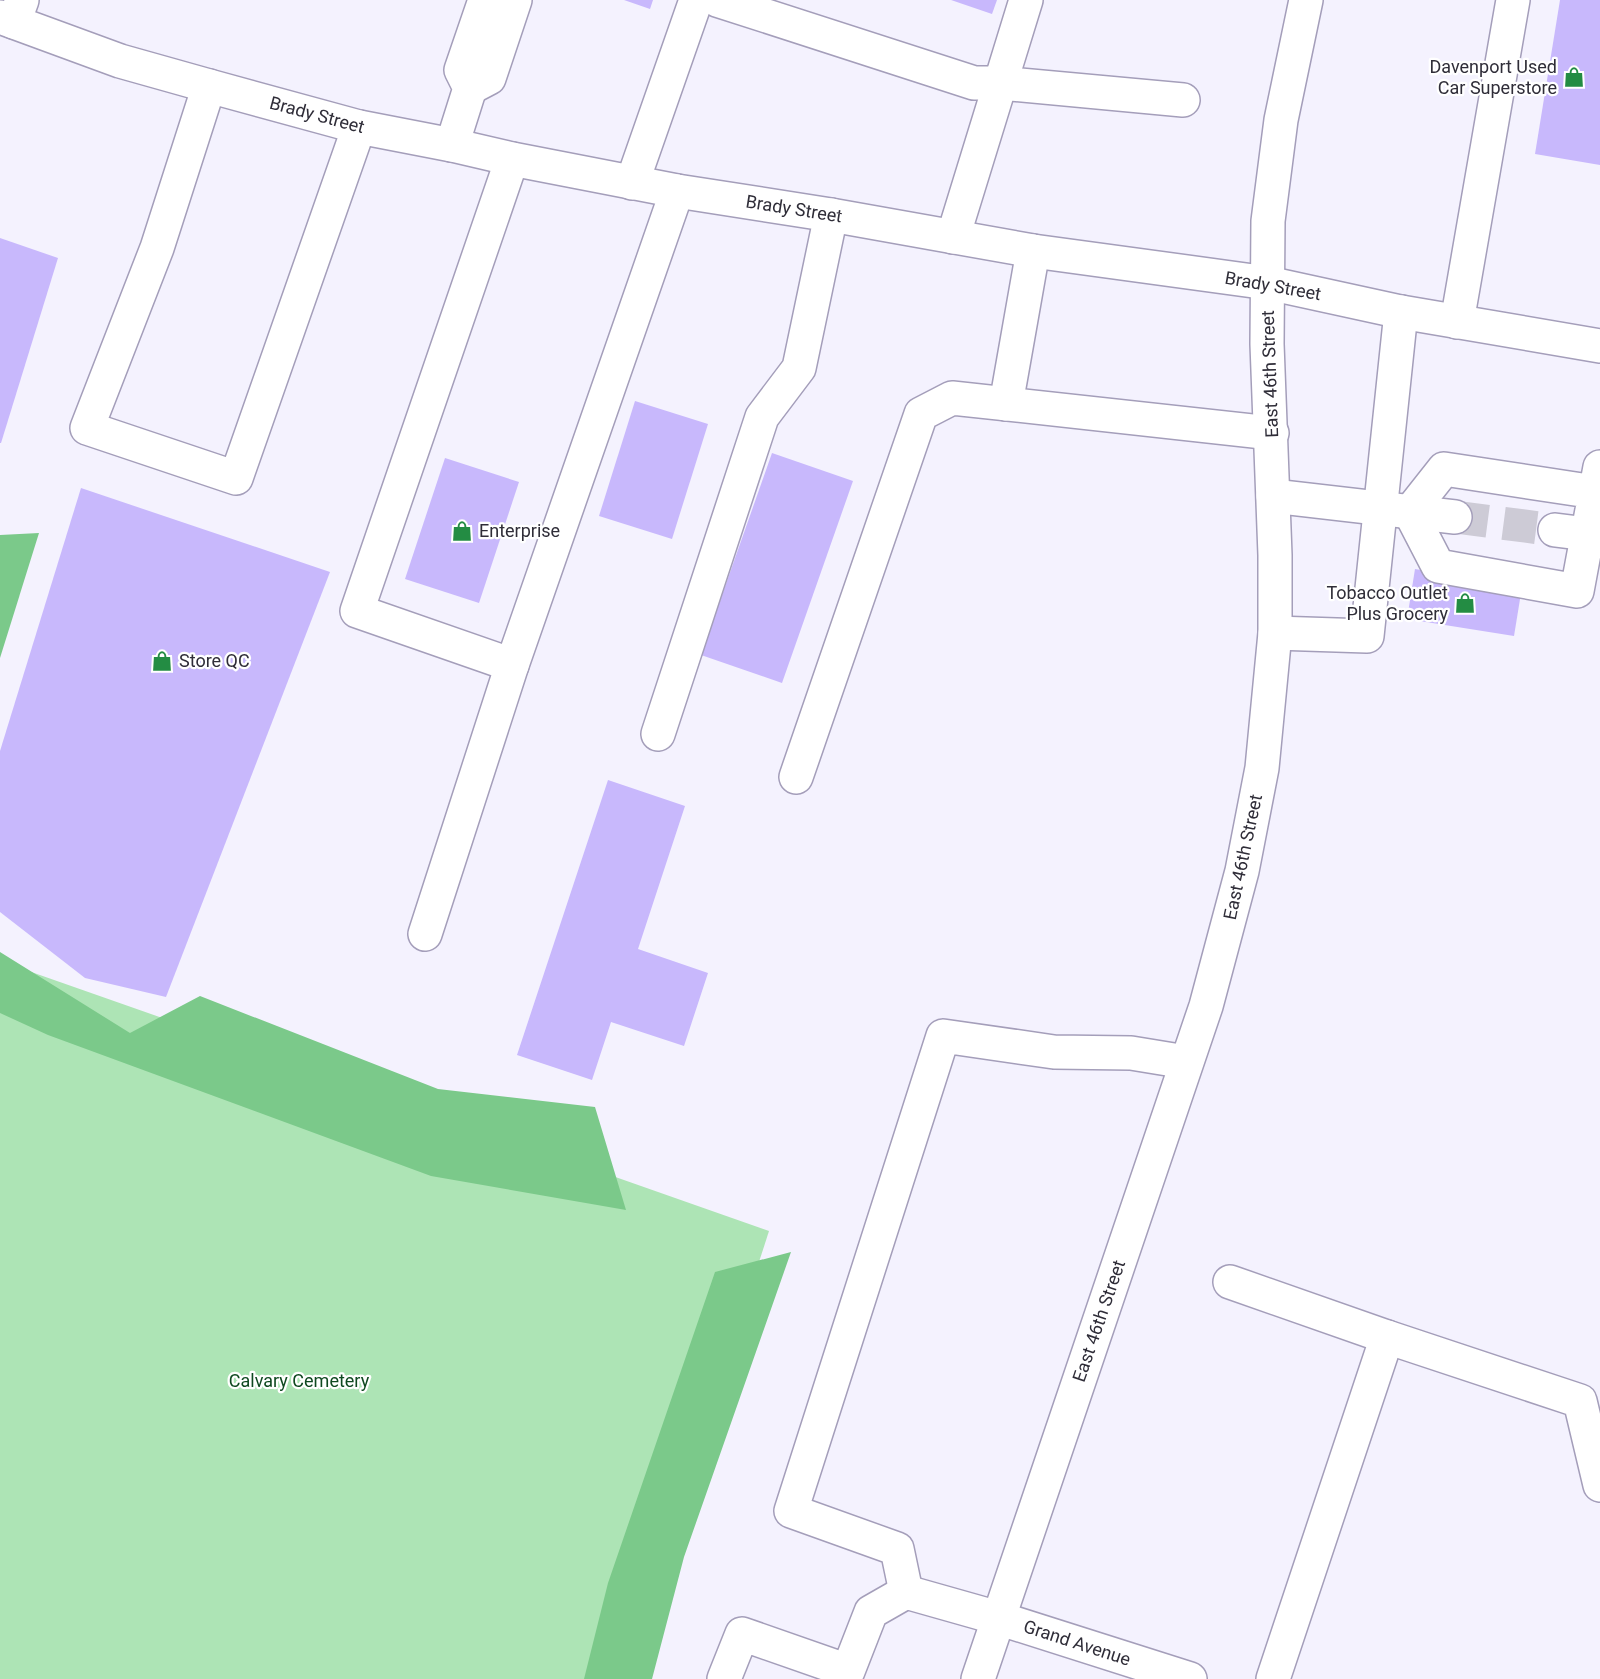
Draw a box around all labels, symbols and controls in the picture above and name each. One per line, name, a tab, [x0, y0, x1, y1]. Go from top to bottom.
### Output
place label: Davenport Used Car Superstore	[1430, 56, 1557, 98]
shop icon: Davenport Used Car Superstore	[1562, 65, 1586, 89]
street label: Brady Street	[267, 92, 367, 137]
street label: Brady Street	[744, 191, 844, 227]
street label: Brady Street	[1223, 267, 1323, 304]
street label: East 46th Street	[1257, 310, 1282, 438]
shop icon: Enterprise	[450, 519, 474, 543]
place label: Enterprise	[479, 520, 560, 541]
place label: Tobacco Outlet Plus Grocery	[1326, 582, 1448, 624]
shop icon: Tobacco Outlet Plus Grocery	[1453, 591, 1477, 615]
shop icon: Store QC	[150, 649, 174, 673]
place label: Store QC	[179, 650, 250, 671]
street label: East 46th Street	[1219, 792, 1266, 922]
street label: East 46th Street	[1068, 1257, 1129, 1385]
park label: Calvary Cemetery	[229, 1370, 370, 1391]
street label: Grand Avenue	[1021, 1615, 1133, 1670]

